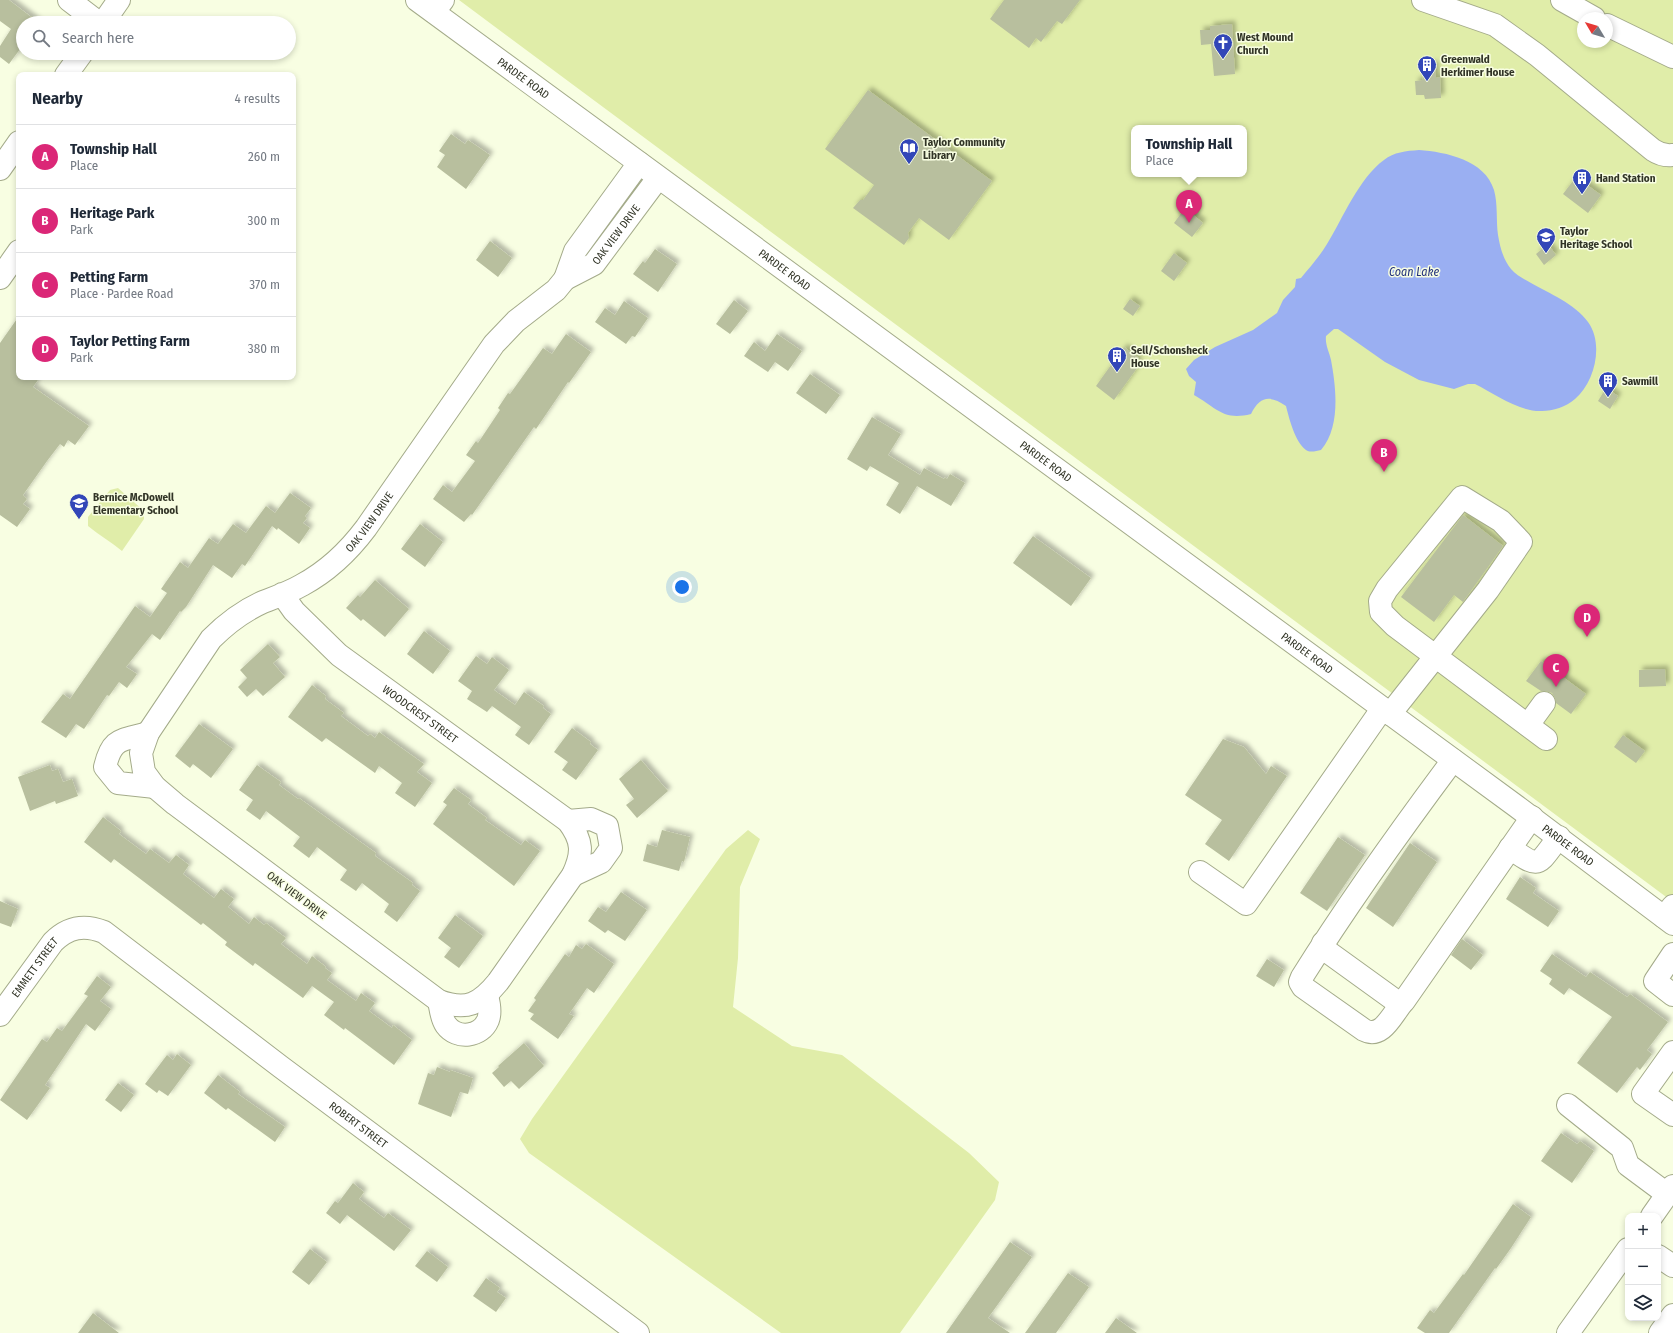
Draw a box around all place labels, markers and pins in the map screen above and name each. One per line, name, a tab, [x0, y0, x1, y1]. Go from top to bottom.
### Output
place label: West Mound Church	[1237, 31, 1293, 57]
church icon: West Mound Church	[1212, 32, 1234, 60]
place label: Greenwald Herkimer House	[1441, 53, 1515, 79]
building icon: Greenwald Herkimer House	[1416, 54, 1438, 82]
place label: Taylor Community Library	[923, 136, 1006, 162]
library icon: Taylor Community Library	[898, 137, 920, 165]
building icon: Hand Station	[1571, 167, 1593, 195]
place label: Hand Station	[1596, 172, 1656, 185]
pin: A	[1176, 190, 1202, 223]
place label: Taylor Heritage School	[1560, 225, 1633, 251]
school or university icon: Taylor Heritage School	[1535, 226, 1557, 254]
place label: Sell/Schonsheck House	[1131, 344, 1208, 370]
building icon: Sell/Schonsheck House	[1106, 345, 1128, 373]
building icon: Sawmill	[1597, 370, 1619, 398]
place label: Sawmill	[1622, 375, 1659, 388]
pin: B	[1371, 439, 1397, 472]
place label: Bernice McDowell Elementary School	[93, 491, 179, 517]
school or university icon: Bernice McDowell Elementary School	[68, 492, 90, 520]
pin: D	[1574, 604, 1600, 637]
pin: C	[1543, 654, 1569, 687]

